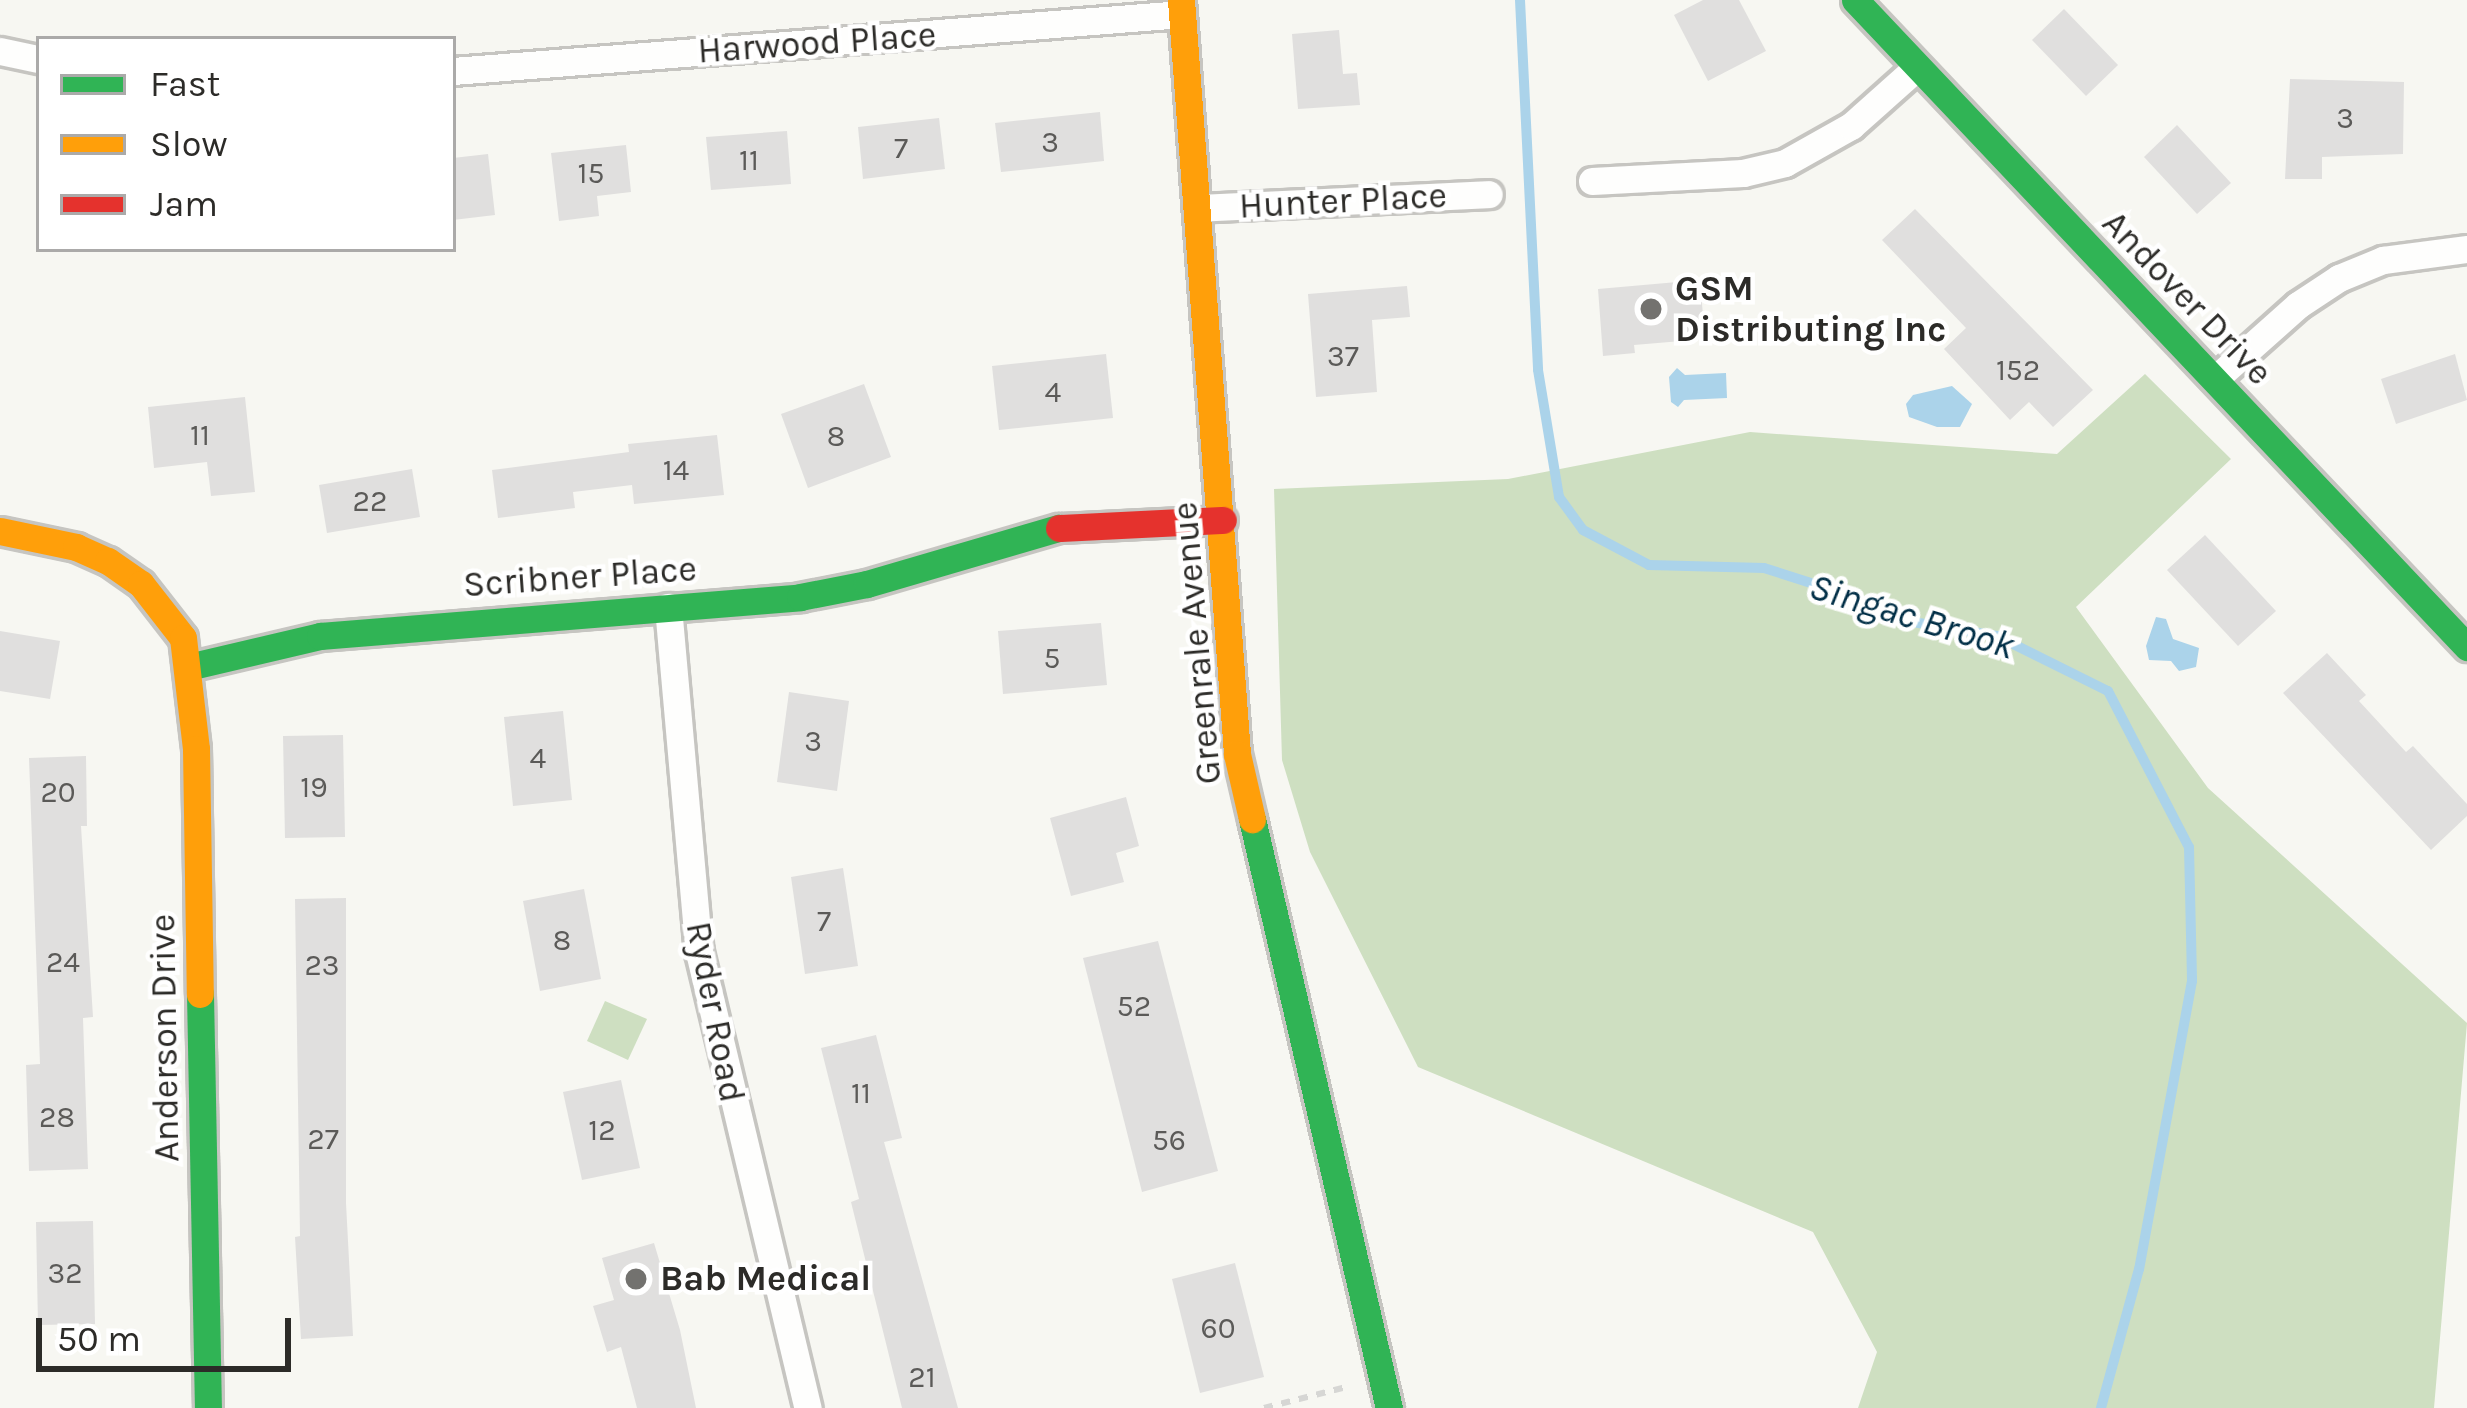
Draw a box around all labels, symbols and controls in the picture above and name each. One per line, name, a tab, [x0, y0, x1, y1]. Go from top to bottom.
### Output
street label: Harwood Place	[696, 13, 938, 73]
legend	[36, 36, 456, 252]
text: Fast	[150, 63, 220, 105]
house number: 3	[2336, 100, 2354, 136]
text: Slow	[150, 123, 228, 165]
house number: 3	[1041, 124, 1059, 160]
house number: 7	[894, 130, 908, 166]
house number: 11	[739, 142, 759, 178]
house number: 15	[578, 155, 604, 191]
street label: Hunter Place	[1238, 174, 1448, 228]
text: Jam	[150, 183, 218, 225]
street label: Andover Drive	[2093, 202, 2281, 394]
place label: GSM Distributing Inc	[1675, 266, 1946, 351]
marker: GSM Distributing Inc	[1638, 296, 1664, 322]
house number: 37	[1327, 338, 1359, 374]
house number: 152	[1996, 352, 2040, 388]
house number: 4	[1045, 374, 1061, 410]
house number: 11	[190, 417, 210, 453]
house number: 8	[827, 418, 845, 454]
house number: 14	[663, 452, 689, 488]
house number: 22	[353, 483, 387, 519]
street label: Greenrale Avenue	[1163, 500, 1231, 786]
street label: Scribner Place	[462, 547, 698, 607]
water label: Singac Brook	[1804, 563, 2020, 669]
house number: 5	[1044, 640, 1060, 676]
house number: 3	[804, 723, 822, 759]
house number: 4	[530, 740, 546, 776]
house number: 19	[300, 769, 328, 805]
house number: 20	[40, 774, 76, 810]
house number: 7	[817, 903, 831, 939]
street label: Anderson Drive	[141, 914, 189, 1162]
street label: Ryder Road	[676, 918, 754, 1106]
house number: 8	[553, 922, 571, 958]
house number: 24	[46, 944, 80, 980]
house number: 23	[304, 947, 340, 983]
house number: 52	[1117, 988, 1151, 1024]
house number: 11	[851, 1075, 871, 1111]
house number: 28	[39, 1099, 75, 1135]
house number: 12	[588, 1112, 616, 1148]
house number: 27	[307, 1121, 339, 1157]
house number: 56	[1152, 1122, 1186, 1158]
house number: 32	[47, 1255, 83, 1291]
place label: Bab Medical	[660, 1257, 871, 1301]
marker: Bab Medical	[623, 1266, 649, 1292]
scale bar	[42, 1294, 297, 1368]
house number: 60	[1201, 1310, 1235, 1346]
text: 50 m	[57, 1318, 141, 1360]
house number: 21	[908, 1359, 936, 1395]

